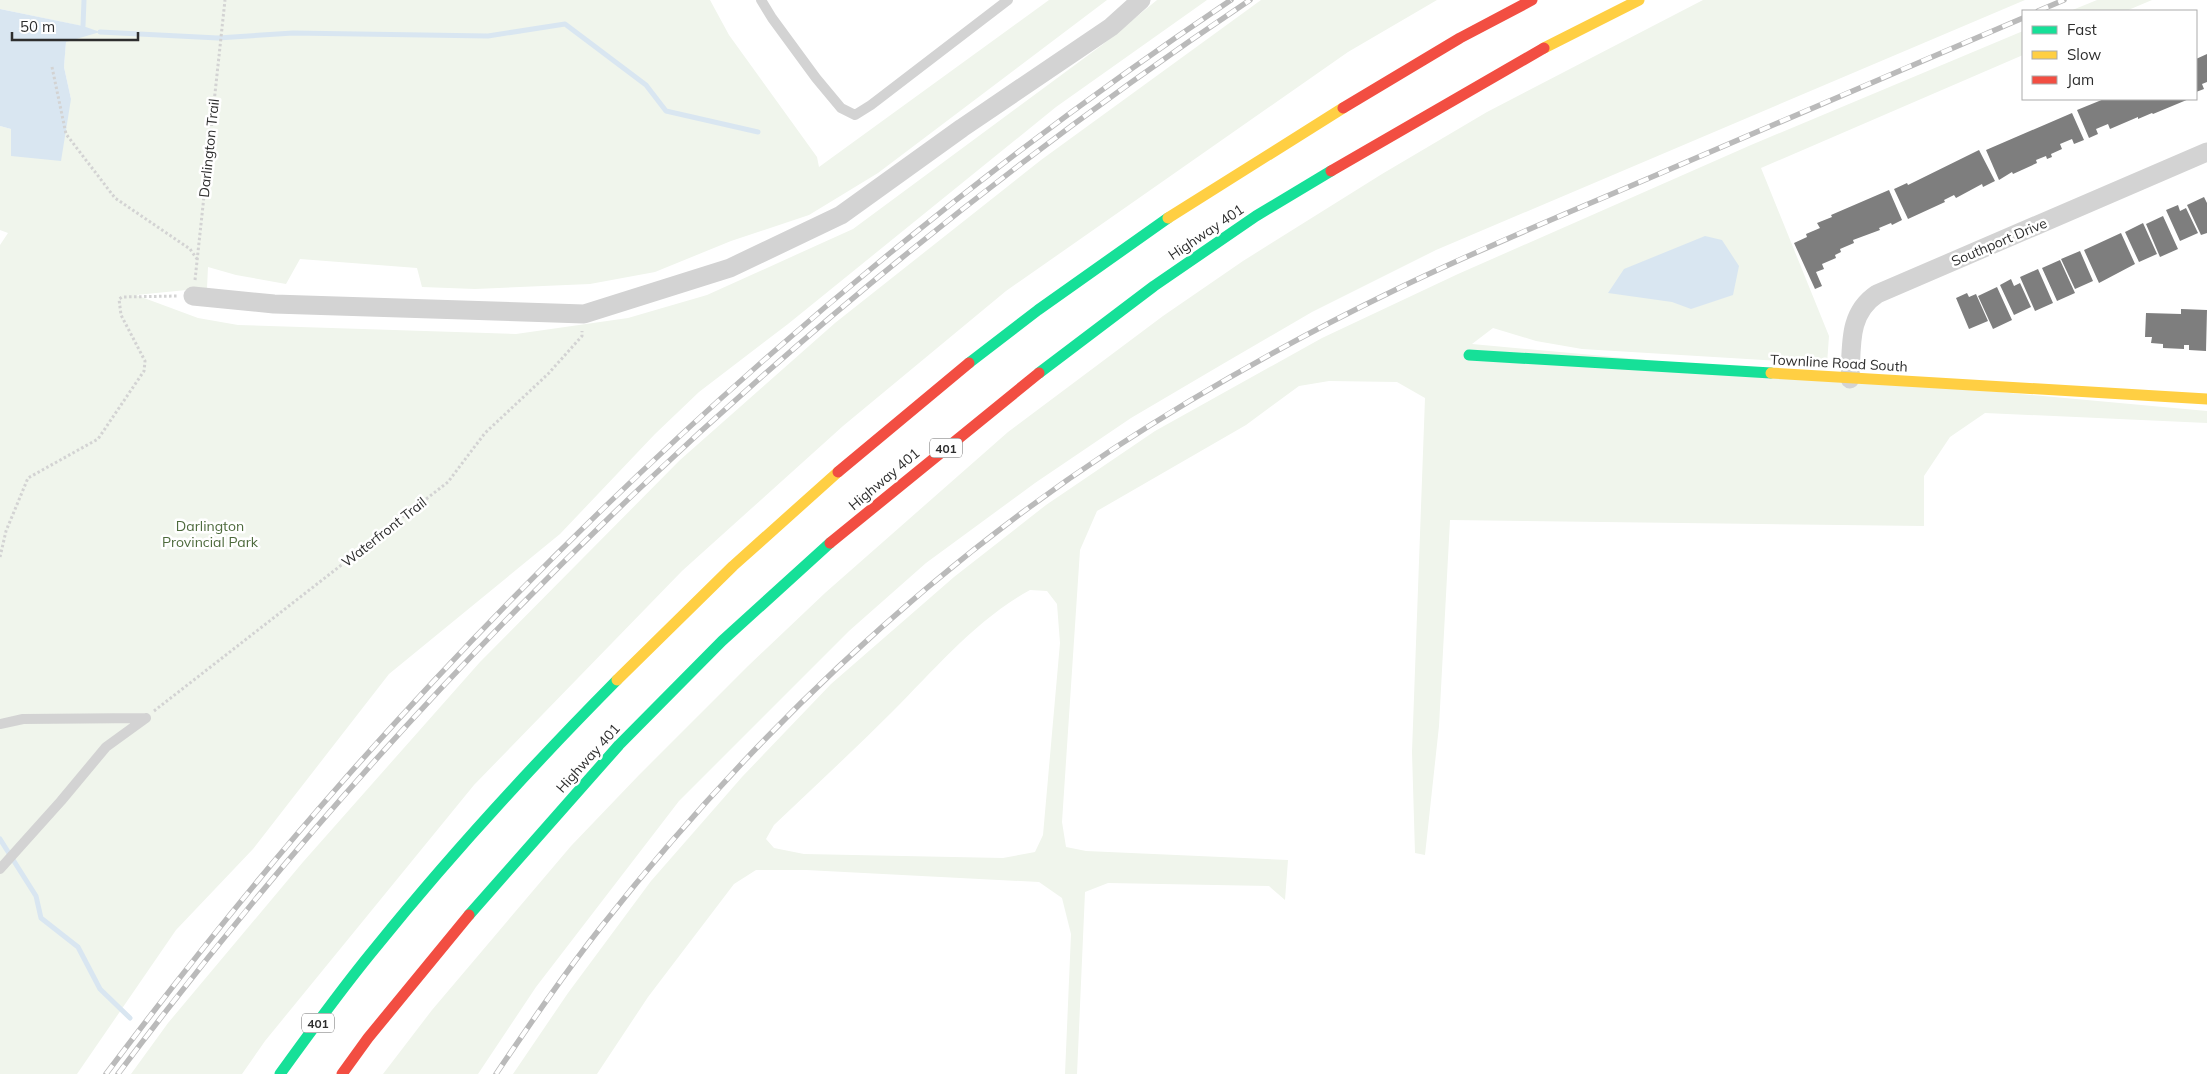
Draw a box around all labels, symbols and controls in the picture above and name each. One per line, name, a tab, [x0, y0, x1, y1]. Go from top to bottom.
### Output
scale bar	[12, 10, 139, 42]
legend	[2022, 10, 2197, 100]
text: 50 m	[20, 17, 55, 36]
text: Fast	[2067, 20, 2097, 39]
text: Slow	[2067, 45, 2101, 64]
text: Jam	[2067, 70, 2094, 89]
street label: Darlington Trail	[195, 98, 223, 198]
street label: Highway 401	[1165, 200, 1247, 264]
street label: Southport Drive	[1948, 214, 2050, 270]
street label: Townline Road South	[1770, 350, 1908, 376]
road number: 401	[930, 438, 962, 458]
street label: Highway 401	[845, 444, 923, 514]
street label: Waterfront Trail	[338, 493, 430, 571]
park label: Darlington Provincial Park	[162, 517, 259, 551]
street label: Highway 401	[552, 720, 624, 796]
road number: 401	[302, 1014, 334, 1032]

